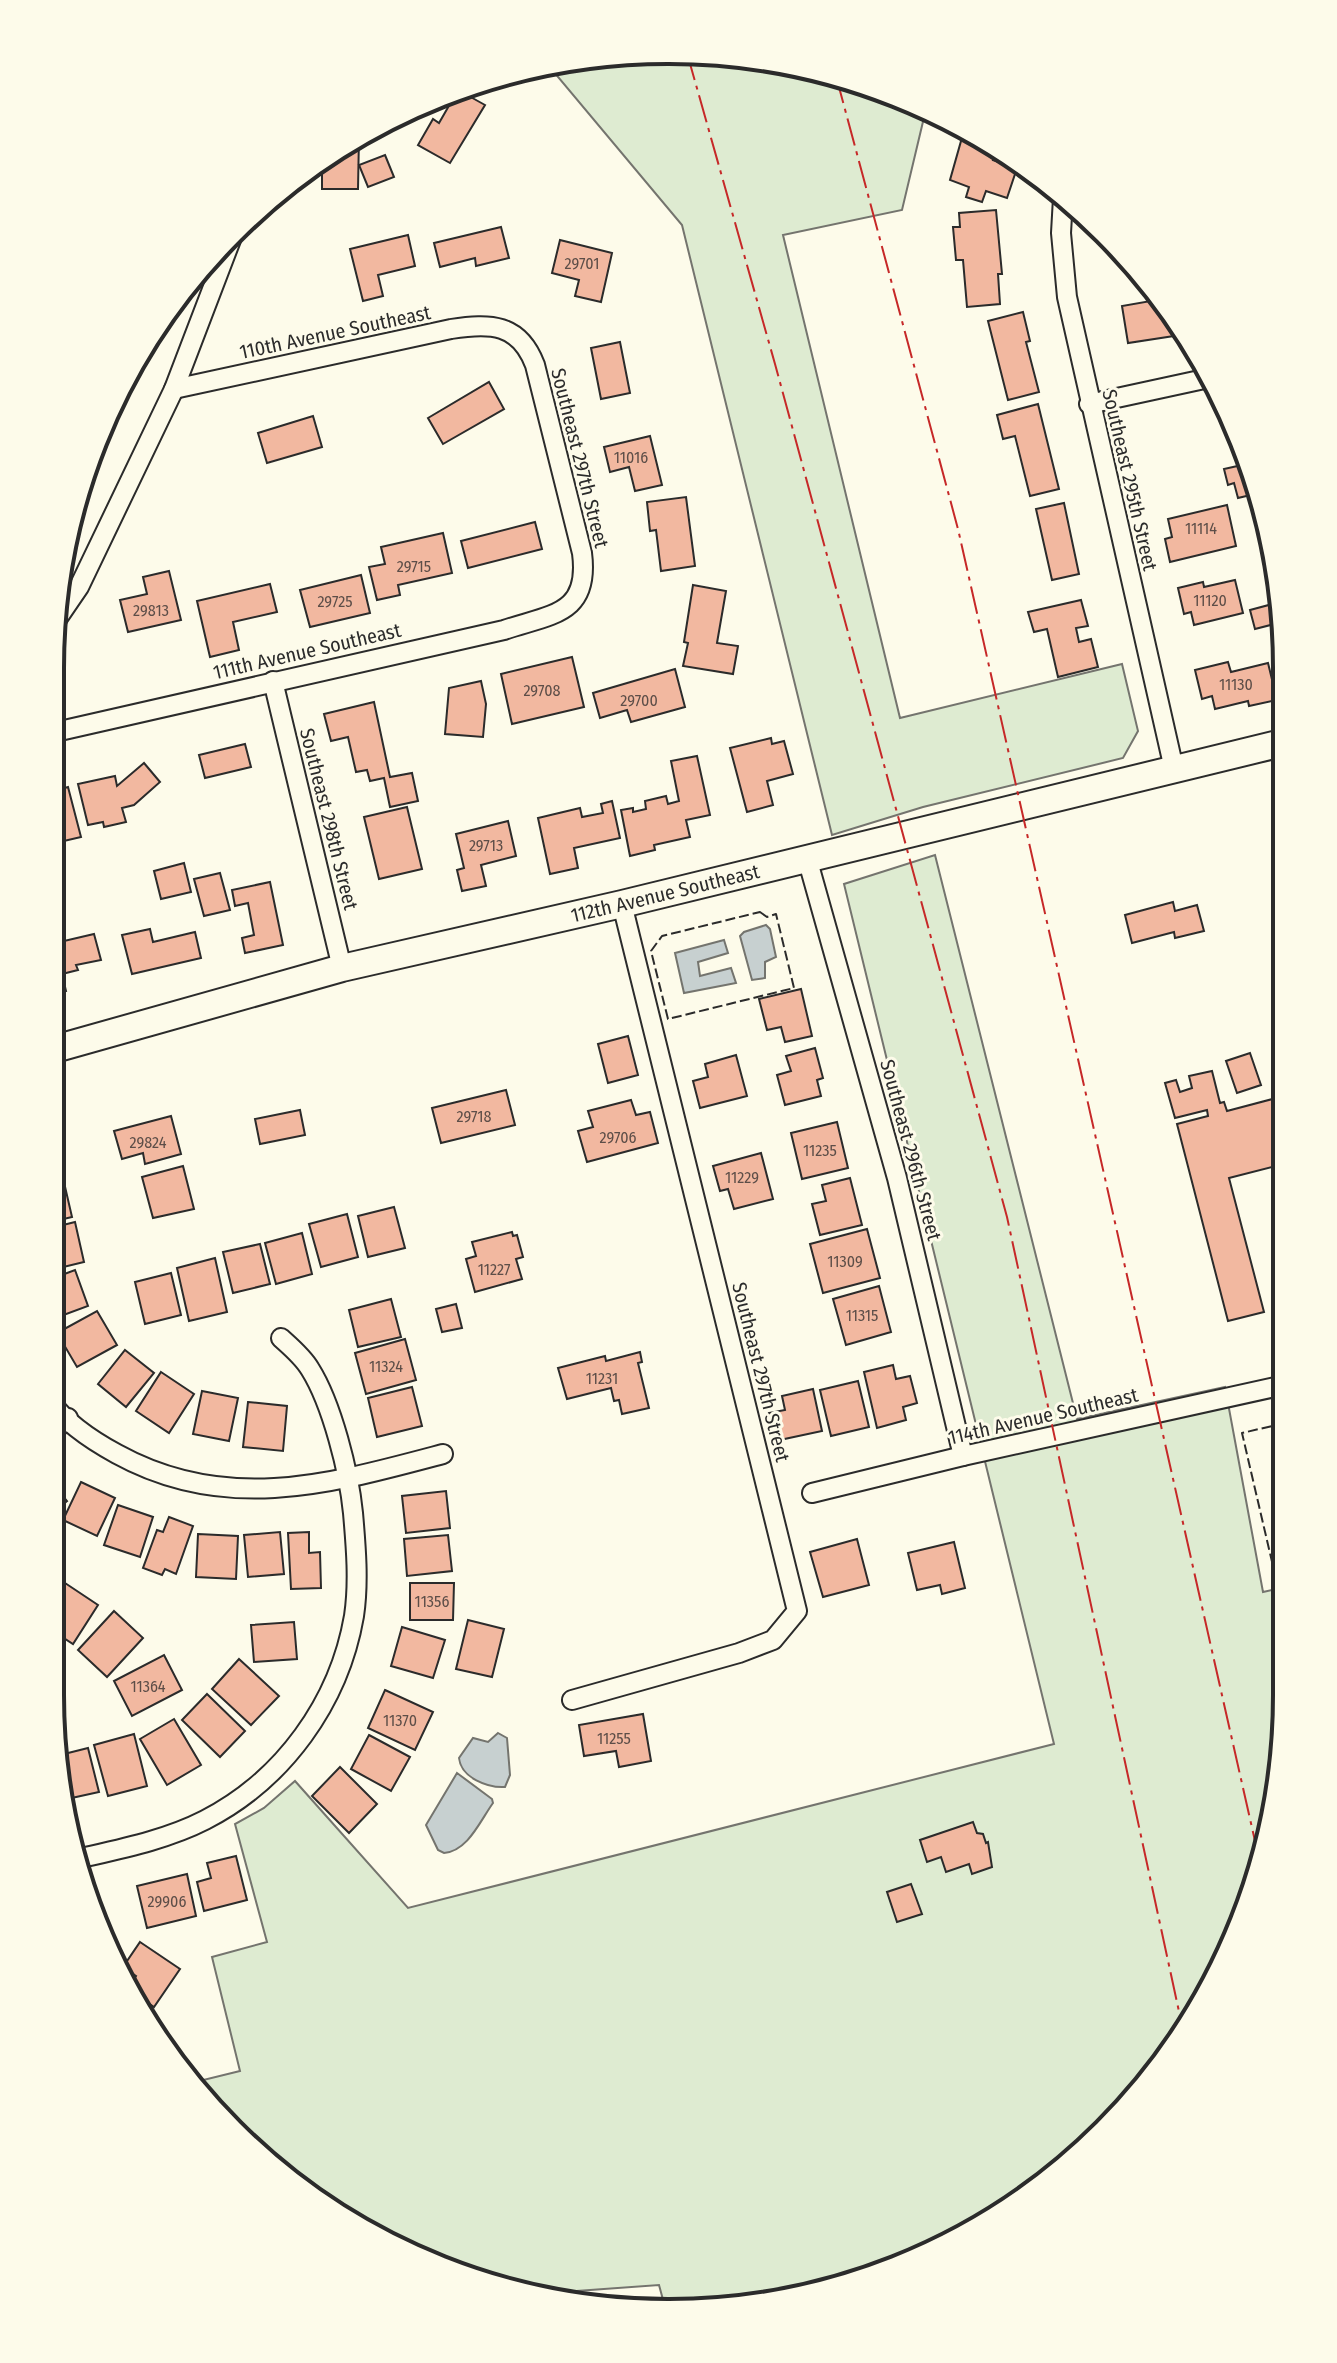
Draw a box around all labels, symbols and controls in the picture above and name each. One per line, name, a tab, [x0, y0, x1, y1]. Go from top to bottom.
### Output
house number: 29701	[565, 254, 599, 273]
street label: 110th Avenue Southeast	[237, 300, 433, 364]
street label: Southeast 297th Street	[546, 366, 614, 551]
street label: Southeast 295th Street	[1097, 387, 1163, 574]
house number: 11016	[614, 448, 648, 467]
house number: 11114	[1185, 519, 1217, 538]
house number: 29715	[397, 557, 431, 576]
house number: 11120	[1193, 591, 1227, 610]
house number: 29725	[317, 592, 353, 611]
house number: 29813	[133, 601, 169, 620]
street label: 111th Avenue Southeast	[211, 618, 404, 684]
house number: 11130	[1219, 675, 1253, 694]
house number: 29708	[523, 681, 561, 700]
house number: 29700	[620, 691, 658, 710]
street label: Southeast 298th Street	[295, 726, 363, 913]
house number: 29713	[469, 836, 503, 855]
street label: 112th Avenue Southeast	[568, 859, 762, 927]
street label: Southeast 296th Street	[875, 1057, 947, 1244]
house number: 29718	[456, 1107, 492, 1126]
house number: 29706	[599, 1128, 637, 1147]
house number: 29824	[129, 1133, 167, 1152]
house number: 11235	[803, 1141, 837, 1160]
house number: 11229	[725, 1168, 759, 1187]
house number: 11309	[827, 1252, 863, 1271]
house number: 11227	[478, 1260, 511, 1279]
street label: Southeast 297th Street	[727, 1280, 795, 1465]
house number: 11315	[846, 1306, 878, 1325]
house number: 11324	[369, 1357, 403, 1376]
house number: 11231	[586, 1369, 618, 1388]
street label: 114th Avenue Southeast	[946, 1382, 1141, 1450]
house number: 11356	[415, 1592, 449, 1611]
house number: 11364	[130, 1677, 166, 1696]
house number: 11370	[383, 1711, 417, 1730]
house number: 11255	[597, 1729, 631, 1748]
house number: 29906	[148, 1892, 186, 1911]

